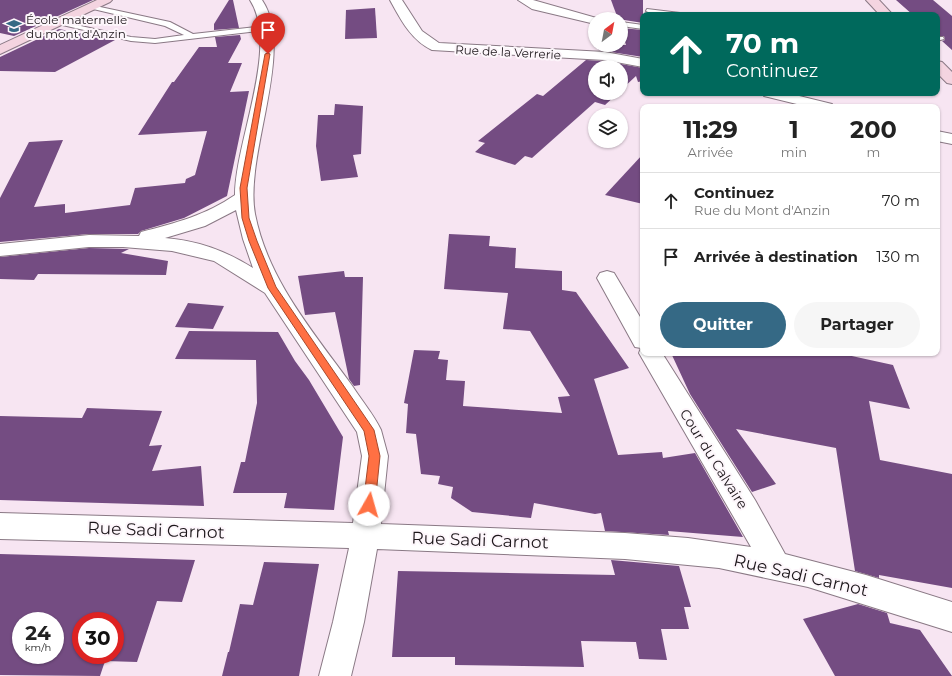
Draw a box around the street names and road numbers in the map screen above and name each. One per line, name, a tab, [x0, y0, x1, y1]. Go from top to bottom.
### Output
street label: Rue de la Verrerie	[455, 42, 561, 62]
street label: Cour du Calvaire	[676, 406, 752, 512]
street label: Rue Sadi Carnot	[87, 518, 225, 542]
street label: Rue Sadi Carnot	[411, 528, 549, 552]
street label: Rue Sadi Carnot	[732, 550, 870, 600]

